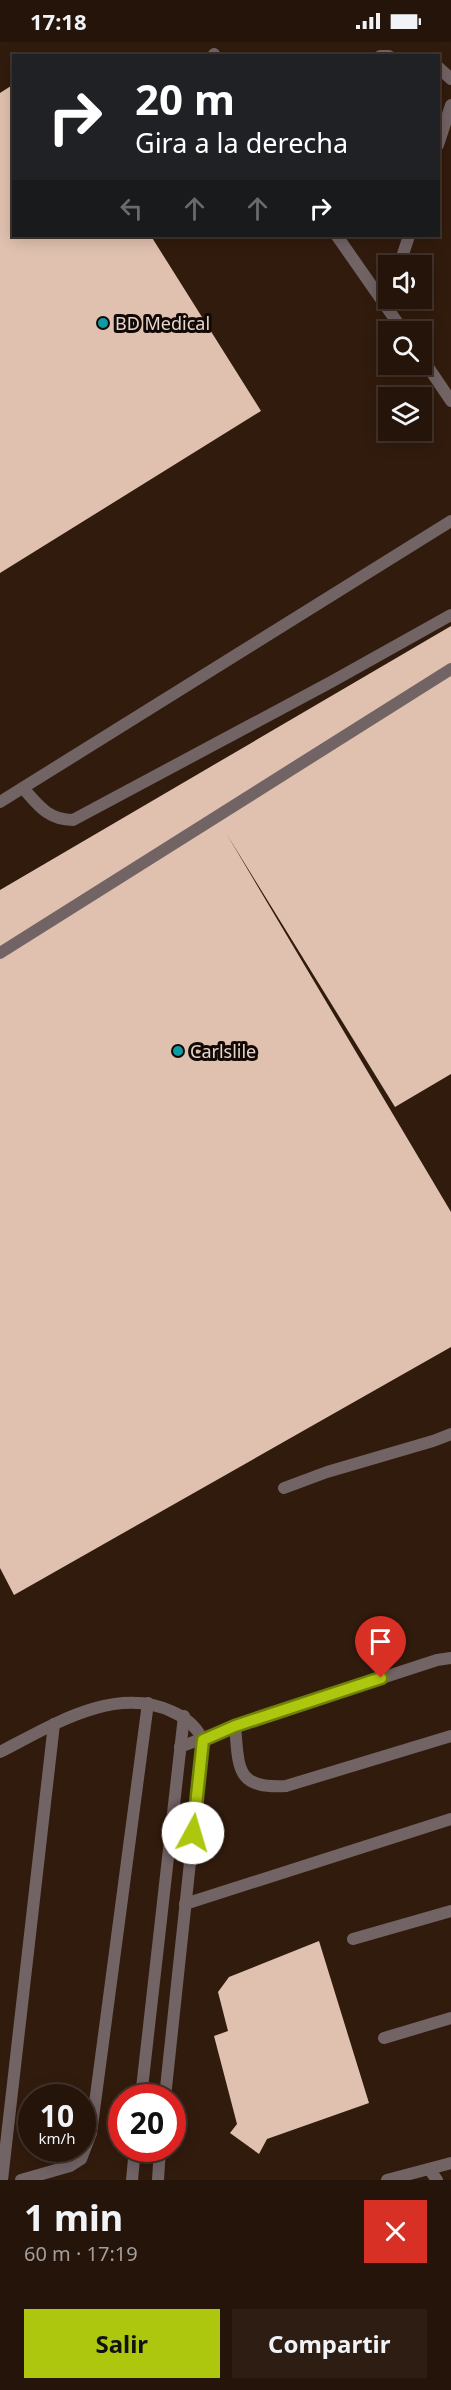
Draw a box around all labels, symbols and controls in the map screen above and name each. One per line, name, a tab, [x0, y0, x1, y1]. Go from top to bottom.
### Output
text: 17:18	[30, 6, 87, 36]
text: 20 m	[135, 70, 235, 127]
icon: right	[36, 78, 114, 156]
text: Gira a la derecha	[135, 124, 348, 161]
icon: left	[115, 192, 148, 225]
icon: ahead	[178, 192, 211, 225]
icon: ahead	[241, 192, 274, 225]
icon: right	[304, 192, 337, 225]
map controls	[378, 255, 432, 441]
button: sound	[378, 255, 432, 309]
place label: BD Medical	[115, 311, 210, 335]
marker: BD Medical	[96, 316, 110, 330]
button: search	[378, 321, 432, 375]
button: layers	[378, 387, 432, 441]
place label: Carlslile	[190, 1039, 256, 1063]
marker: Carlslile	[171, 1044, 185, 1058]
pin	[355, 1616, 406, 1678]
icon: arrive	[364, 1625, 397, 1658]
position arrow	[161, 1801, 225, 1865]
speed limit sign: 20	[108, 2084, 186, 2162]
text: 10	[40, 2095, 74, 2136]
text: km/h	[39, 2128, 75, 2148]
text: 1 min	[24, 2193, 123, 2242]
button: close	[364, 2200, 427, 2263]
text: 60 m · 17:19	[24, 2240, 138, 2267]
button: Salir	[24, 2309, 220, 2378]
button: Compartir	[232, 2309, 427, 2378]

